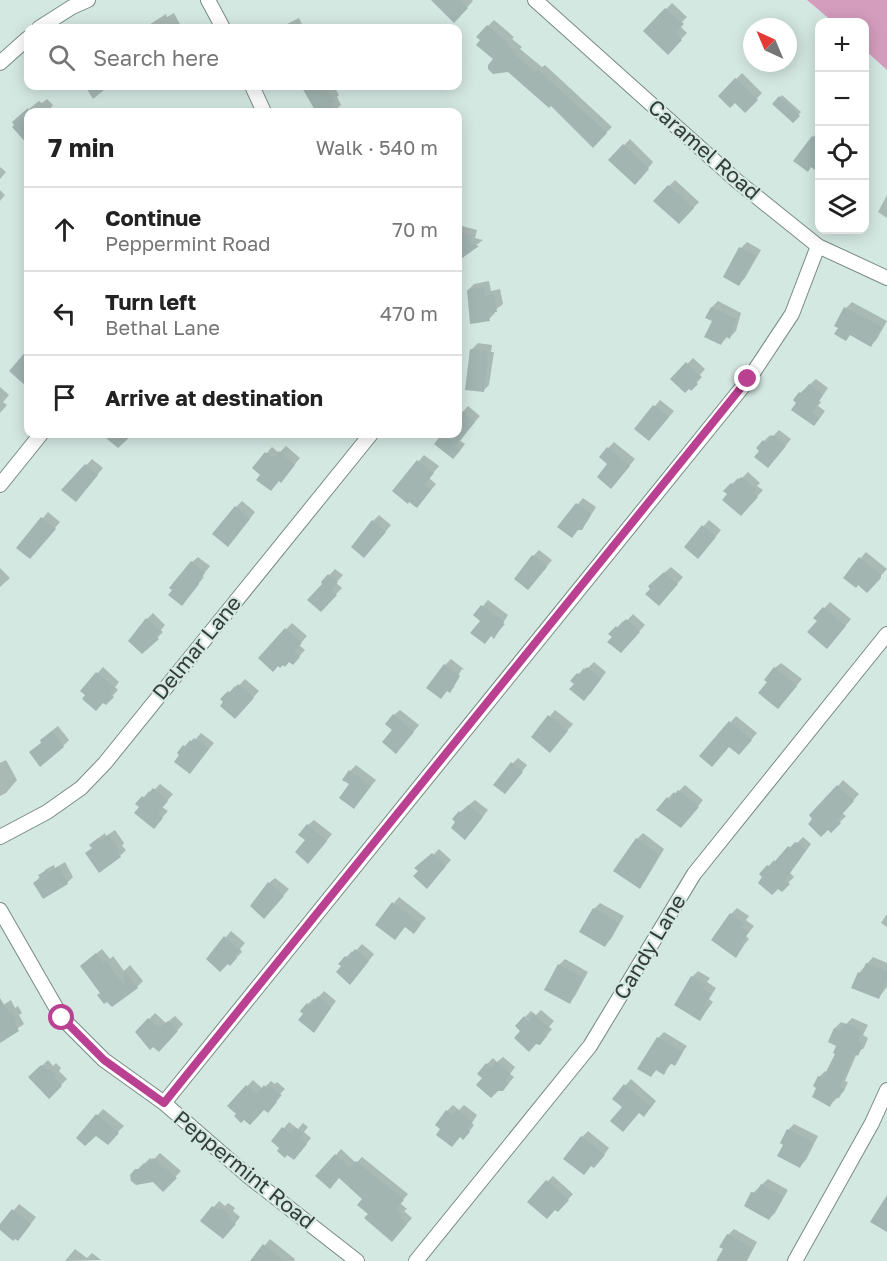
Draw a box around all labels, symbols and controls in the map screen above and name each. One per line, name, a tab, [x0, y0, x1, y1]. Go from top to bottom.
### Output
north arrow	[743, 18, 797, 72]
map controls	[815, 18, 869, 234]
button: +	[815, 18, 869, 72]
search box	[24, 24, 462, 90]
icon: search	[45, 41, 78, 74]
text: Search here	[93, 44, 219, 71]
button: −	[815, 72, 869, 126]
street label: Caramel Road	[643, 93, 766, 205]
button: locate	[815, 126, 869, 180]
text: 7 min	[48, 132, 114, 163]
text: Walk · 540 m	[316, 135, 438, 159]
button: layers	[815, 180, 869, 234]
text: Continue	[105, 204, 201, 231]
icon: ahead	[48, 213, 81, 246]
text: 70 m	[392, 217, 438, 241]
text: Peppermint Road	[105, 231, 271, 255]
text: Turn left	[105, 288, 196, 315]
icon: left	[48, 297, 81, 330]
text: 470 m	[380, 301, 438, 325]
text: Bethal Lane	[105, 315, 220, 339]
route end	[734, 365, 760, 391]
icon: arrive	[48, 381, 81, 414]
text: Arrive at destination	[105, 384, 323, 411]
street label: Delmar Lane	[146, 590, 246, 705]
street label: Candy Lane	[608, 889, 691, 1004]
route start	[48, 1004, 74, 1030]
street label: Peppermint Road	[169, 1104, 320, 1234]

